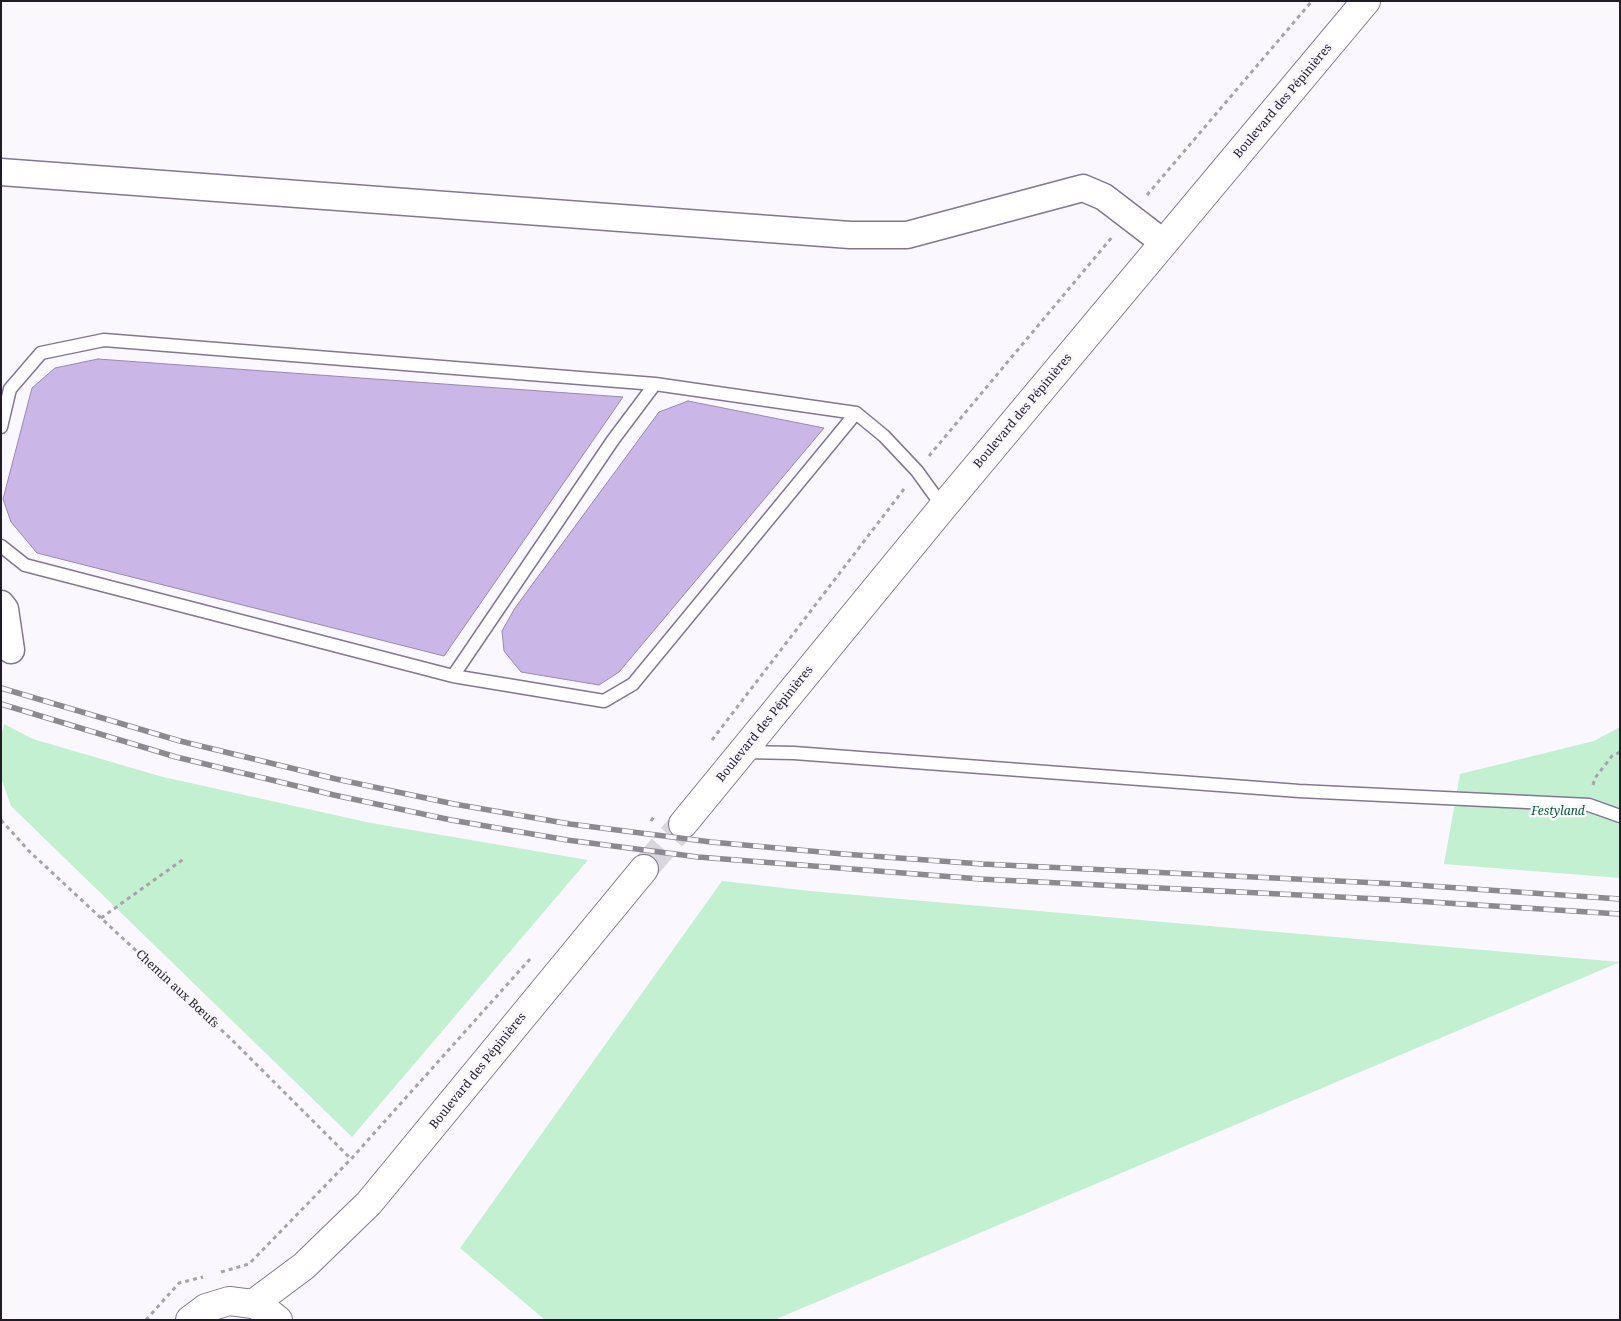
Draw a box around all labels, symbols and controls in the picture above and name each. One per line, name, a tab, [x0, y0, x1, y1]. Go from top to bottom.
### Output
street label: Boulevard des Pépinières	[1231, 41, 1335, 161]
street label: Boulevard des Pépinières	[971, 351, 1075, 471]
street label: Boulevard des Pépinières	[714, 663, 816, 785]
park label: Festyland	[1531, 805, 1585, 819]
street label: Chemin aux Bœufs	[133, 947, 221, 1031]
street label: Boulevard des Pépinières	[427, 1010, 529, 1132]

